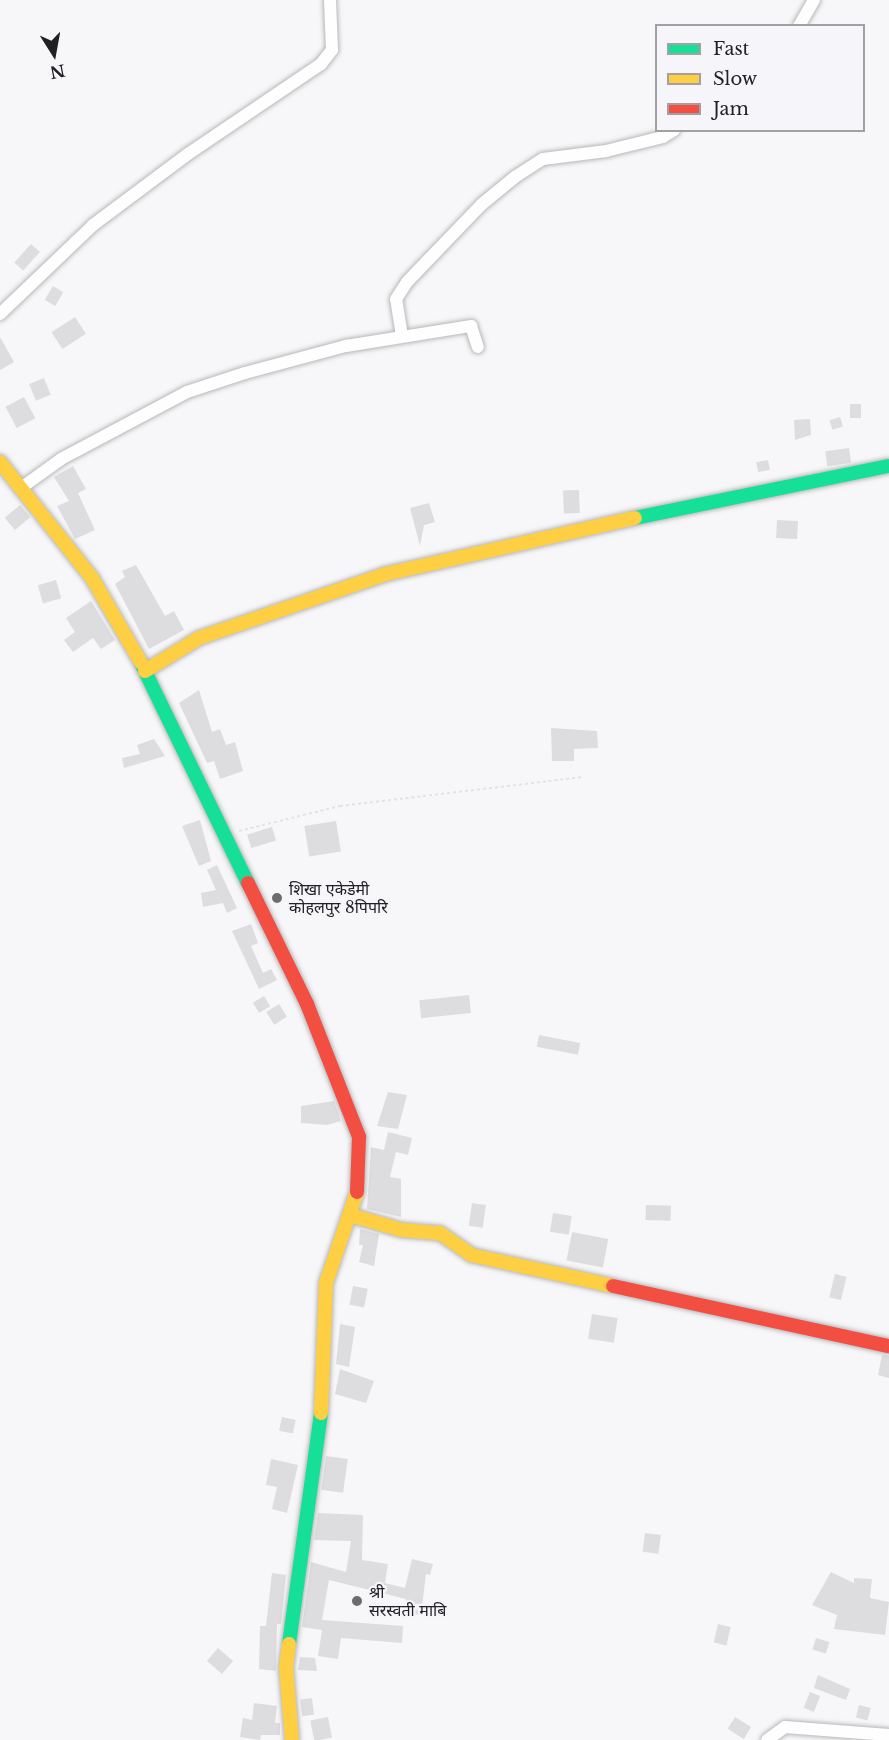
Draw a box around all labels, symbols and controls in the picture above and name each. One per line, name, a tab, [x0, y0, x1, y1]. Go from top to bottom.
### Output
north arrow	[24, 24, 84, 84]
legend	[655, 24, 865, 132]
text: Fast	[713, 38, 749, 60]
text: N	[48, 60, 67, 83]
text: Slow	[713, 68, 757, 90]
text: Jam	[713, 98, 749, 120]
place label: शिखा एकेडेमी कोहलपुर 8पिपरि	[289, 879, 388, 917]
marker: शिखा एकेडेमी कोहलपुर 8पिपरि	[270, 891, 284, 905]
place label: श्री सरस्वती माबि	[369, 1582, 446, 1620]
marker: श्री सरस्वती माबि	[350, 1594, 364, 1608]

